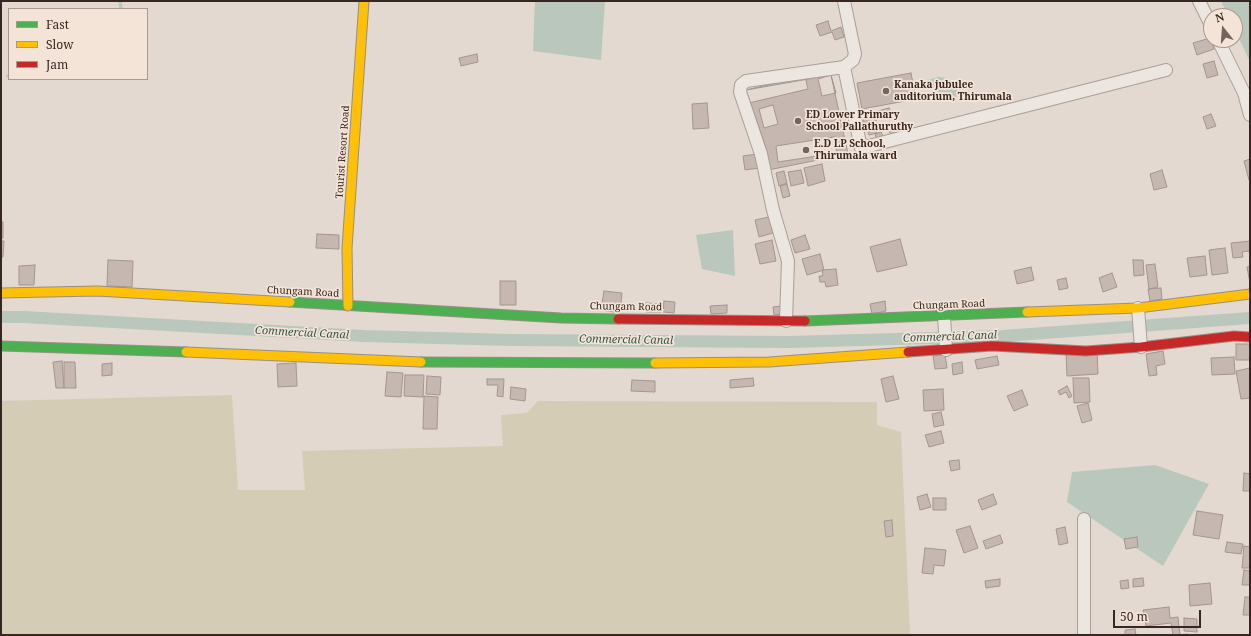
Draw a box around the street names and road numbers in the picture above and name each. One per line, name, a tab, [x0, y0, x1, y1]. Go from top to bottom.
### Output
street label: Tourist Resort Road	[334, 105, 352, 199]
street label: Chungam Road	[267, 284, 339, 300]
street label: Chungam Road	[913, 298, 985, 312]
street label: Chungam Road	[590, 300, 662, 314]

